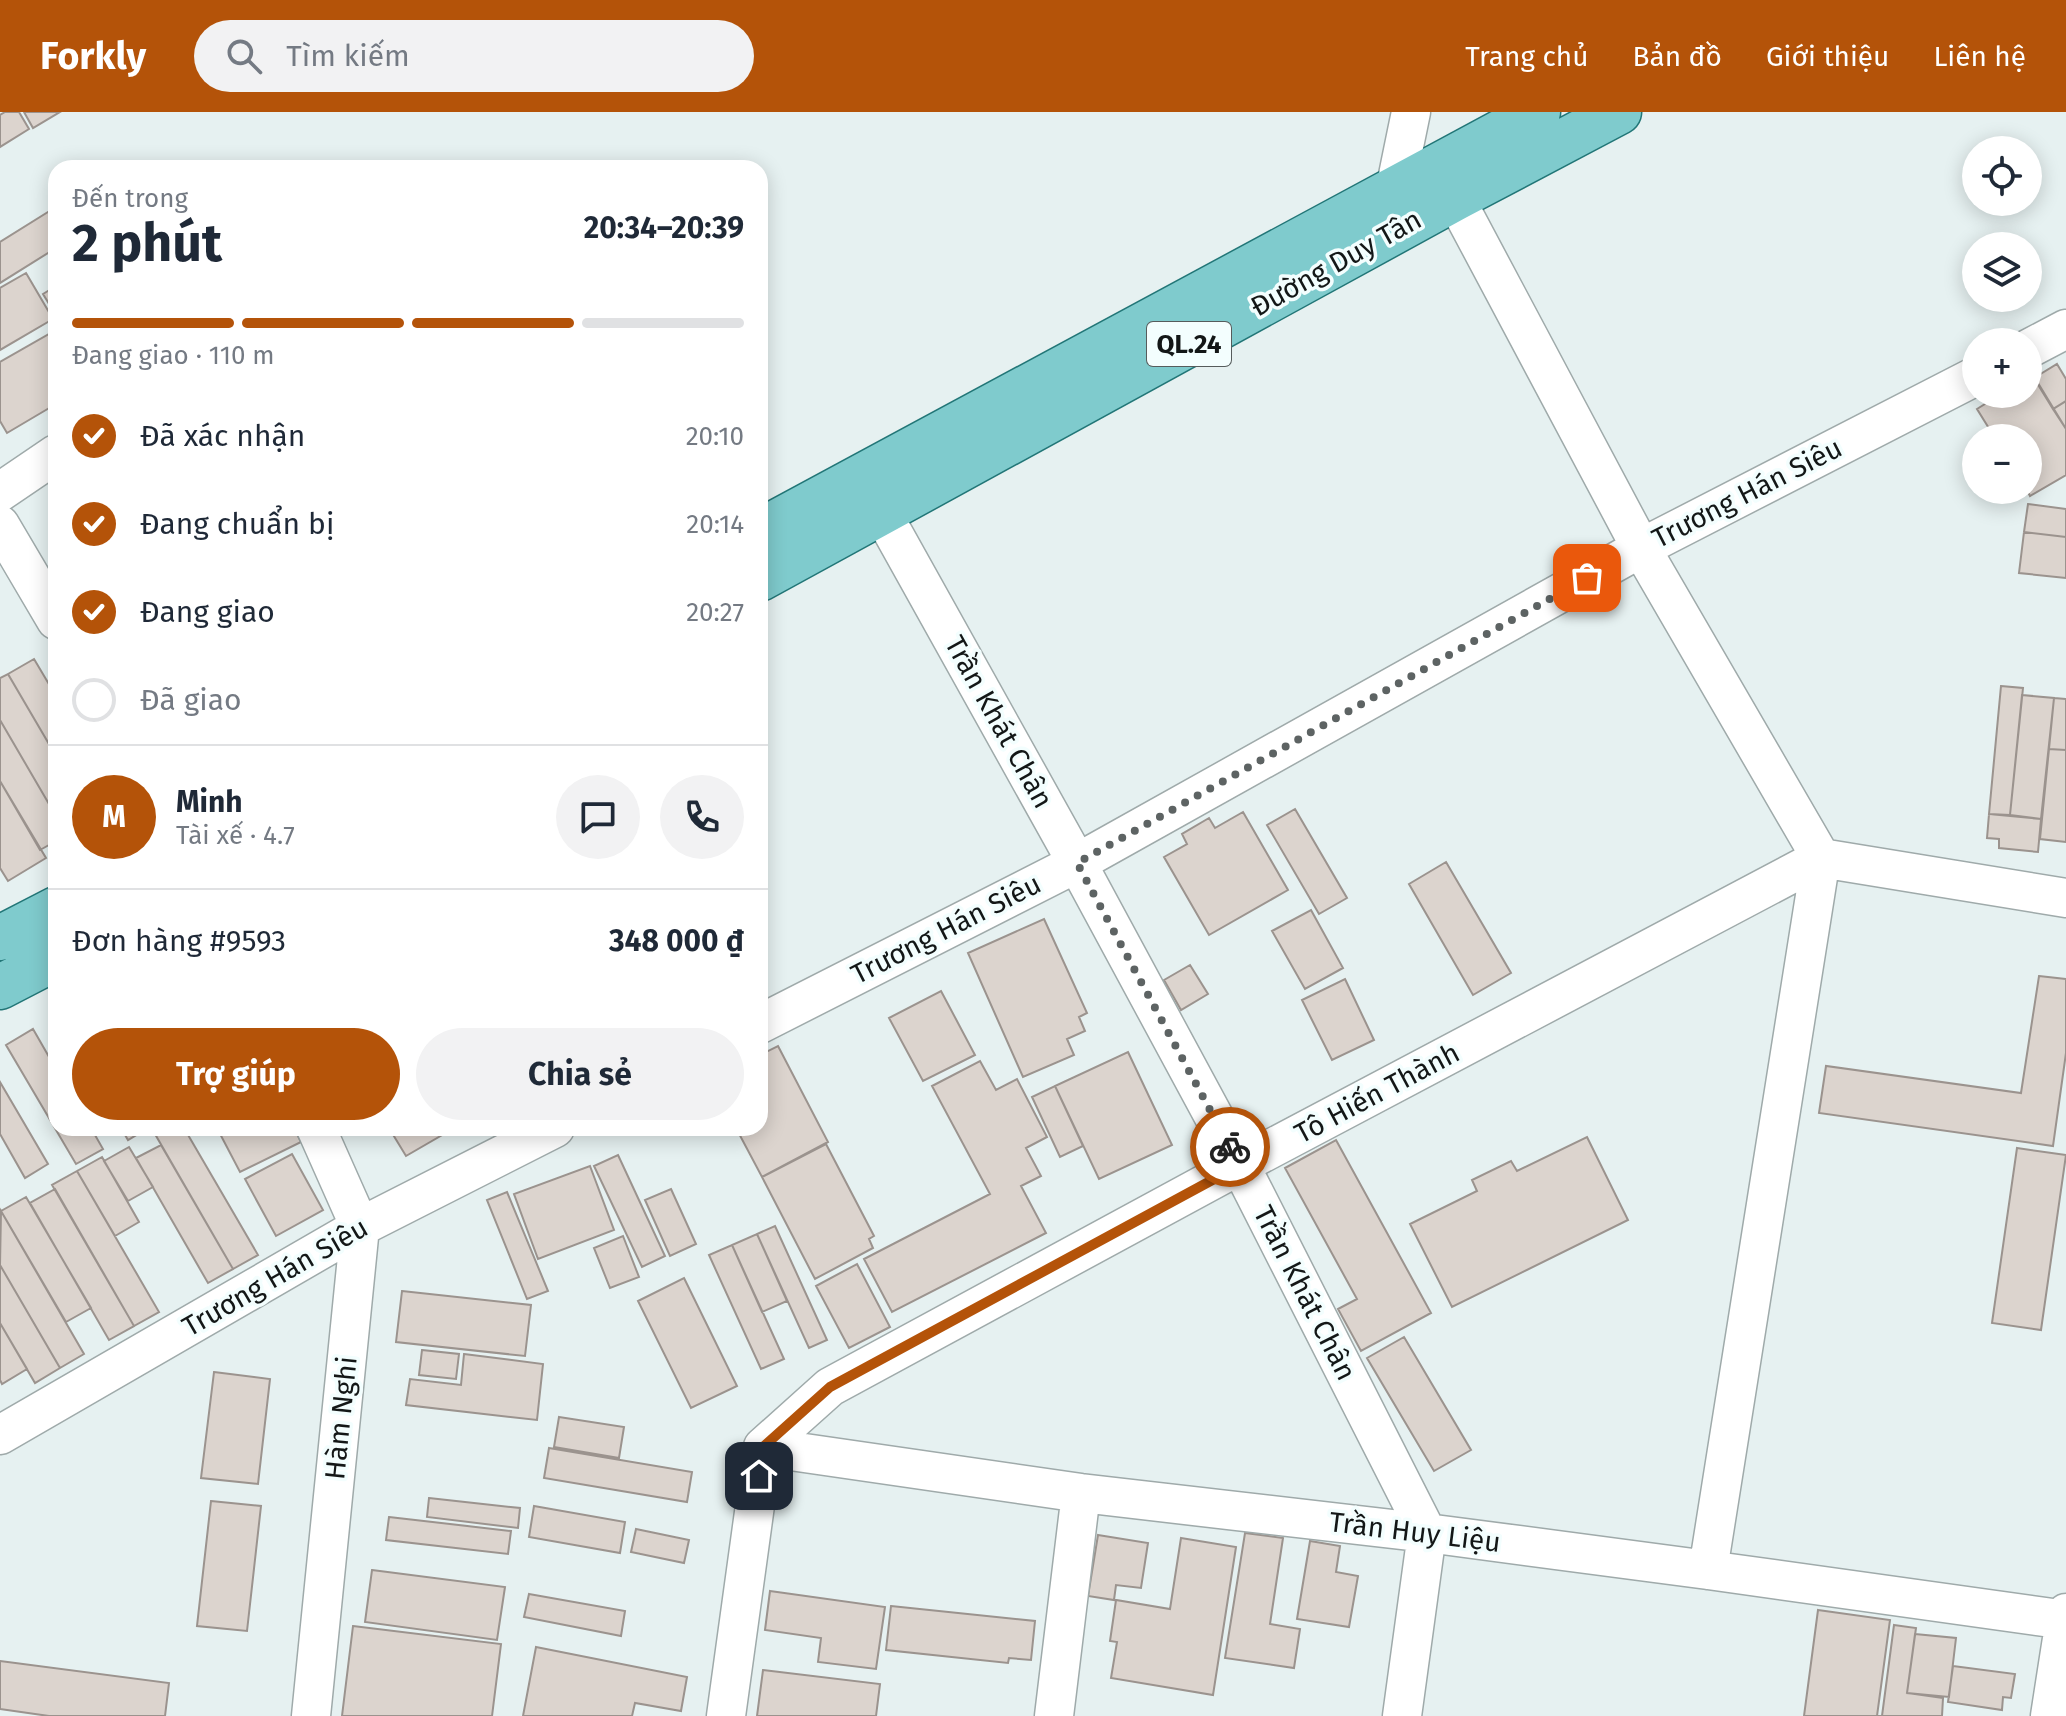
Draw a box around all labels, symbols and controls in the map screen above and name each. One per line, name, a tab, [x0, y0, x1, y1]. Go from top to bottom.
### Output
search box	[194, 20, 754, 92]
text: Forkly	[40, 33, 146, 79]
icon: search	[222, 34, 266, 78]
text: Tìm kiếm	[286, 38, 410, 74]
text: Trang chủ	[1465, 40, 1589, 73]
text: Bản đồ	[1633, 40, 1722, 73]
text: Giới thiệu	[1766, 40, 1889, 73]
text: Liên hệ	[1933, 40, 2026, 73]
map controls	[1962, 136, 2042, 504]
button: locate	[1962, 136, 2042, 216]
text: Đến trong	[72, 183, 188, 214]
street label: Đường Duy Tân	[1245, 203, 1427, 323]
text: 20:34–20:39	[584, 210, 744, 246]
text: 2 phút	[72, 212, 222, 275]
button: layers	[1962, 232, 2042, 312]
road number: QL.24	[1147, 322, 1231, 366]
button: +	[1962, 328, 2042, 408]
text: Đang giao · 110 m	[72, 340, 275, 371]
icon: check	[72, 414, 116, 458]
text: Đã xác nhận	[140, 418, 305, 454]
text: 20:10	[686, 421, 744, 452]
button: −	[1962, 424, 2042, 504]
street label: Trương Hán Siêu	[1647, 431, 1847, 555]
icon: check	[72, 502, 116, 546]
text: Đang chuẩn bị	[140, 506, 334, 542]
text: 20:14	[686, 509, 744, 540]
pin	[1553, 544, 1621, 612]
icon: bag	[1565, 556, 1609, 600]
icon: check	[72, 590, 116, 634]
text: Đang giao	[140, 594, 275, 630]
text: 20:27	[686, 597, 744, 628]
street label: Trần Khát Chân	[938, 630, 1060, 814]
text: Đã giao	[140, 682, 242, 718]
button: chat	[556, 775, 640, 859]
button: phone	[660, 775, 744, 859]
text: Minh	[176, 784, 243, 820]
text: M	[102, 799, 126, 835]
text: Tài xế · 4.7	[176, 820, 295, 851]
street label: Trương Hán Siêu	[846, 867, 1046, 991]
text: Đơn hàng #9593	[72, 923, 286, 959]
text: 348 000 ₫	[609, 923, 744, 959]
button: Trợ giúp	[72, 1028, 400, 1120]
button: Chia sẻ	[416, 1028, 744, 1120]
street label: Tô Hiến Thành	[1289, 1036, 1465, 1150]
courier	[1190, 1107, 1270, 1187]
icon: bike	[1208, 1125, 1252, 1169]
street label: Trần Khát Chân	[1247, 1200, 1363, 1386]
street label: Trương Hán Siêu	[176, 1211, 374, 1343]
street label: Hàm Nghi	[318, 1355, 364, 1481]
pin	[725, 1442, 793, 1510]
icon: home	[737, 1454, 781, 1498]
street label: Trần Huy Liệu	[1327, 1505, 1503, 1559]

